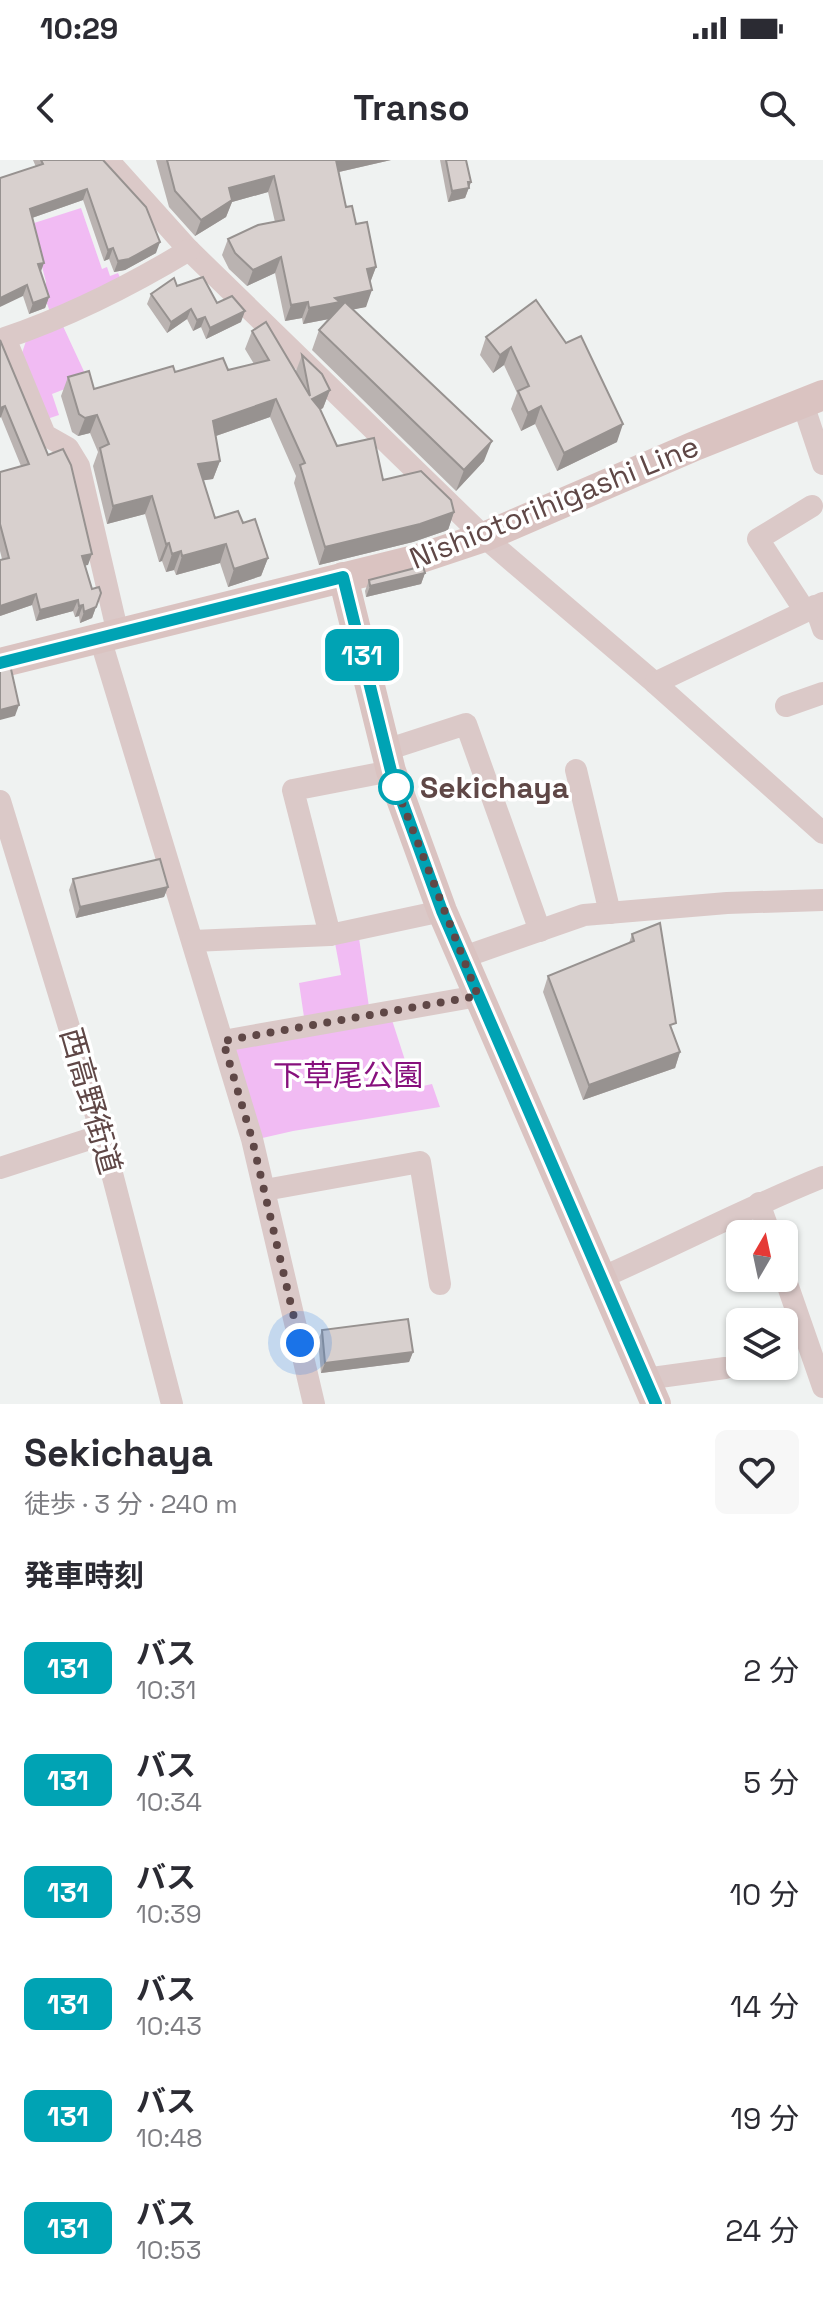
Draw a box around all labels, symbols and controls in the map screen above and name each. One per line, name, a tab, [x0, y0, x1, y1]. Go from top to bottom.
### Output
text: 10:29	[40, 9, 118, 48]
text: Transo	[353, 85, 470, 131]
icon: back	[24, 86, 68, 130]
icon: search	[755, 86, 799, 130]
street label: Nishiotorihigashi Line	[404, 426, 704, 578]
line badge: 131	[316, 629, 408, 681]
text: 131	[341, 637, 383, 673]
place label: Sekichaya	[420, 768, 569, 807]
marker: Sekichaya	[379, 770, 413, 804]
street label: 西高野街道	[52, 1024, 130, 1178]
park label: 下草尾公園	[273, 1056, 423, 1095]
north arrow	[726, 1220, 798, 1292]
map controls	[726, 1220, 798, 1380]
button: layers	[726, 1308, 798, 1380]
your location	[280, 1323, 320, 1363]
text: Sekichaya	[24, 1429, 213, 1477]
button: heart	[715, 1430, 799, 1514]
text: 徒歩 · 3 分 · 240 m	[24, 1487, 238, 1521]
text: 発車時刻	[24, 1556, 144, 1595]
text: バス	[136, 1634, 196, 1673]
text: 131	[47, 1650, 89, 1686]
text: 2 分	[743, 1651, 799, 1690]
text: 10:31	[136, 1673, 196, 1707]
text: バス	[136, 1746, 196, 1785]
text: 131	[47, 1762, 89, 1798]
text: 5 分	[743, 1763, 799, 1802]
text: 10:34	[136, 1785, 202, 1819]
text: バス	[136, 1858, 196, 1897]
text: 131	[47, 1874, 89, 1910]
text: 10 分	[730, 1875, 799, 1914]
text: 10:39	[136, 1897, 202, 1931]
text: バス	[136, 1970, 196, 2009]
text: 131	[47, 1986, 89, 2022]
text: 14 分	[730, 1987, 799, 2026]
text: 10:43	[136, 2009, 202, 2043]
text: バス	[136, 2082, 196, 2121]
text: 131	[47, 2098, 89, 2134]
text: 19 分	[730, 2099, 799, 2138]
text: 10:48	[136, 2121, 203, 2155]
text: バス	[136, 2194, 196, 2233]
text: 131	[47, 2210, 89, 2246]
text: 24 分	[725, 2211, 799, 2250]
text: 10:53	[136, 2233, 201, 2267]

